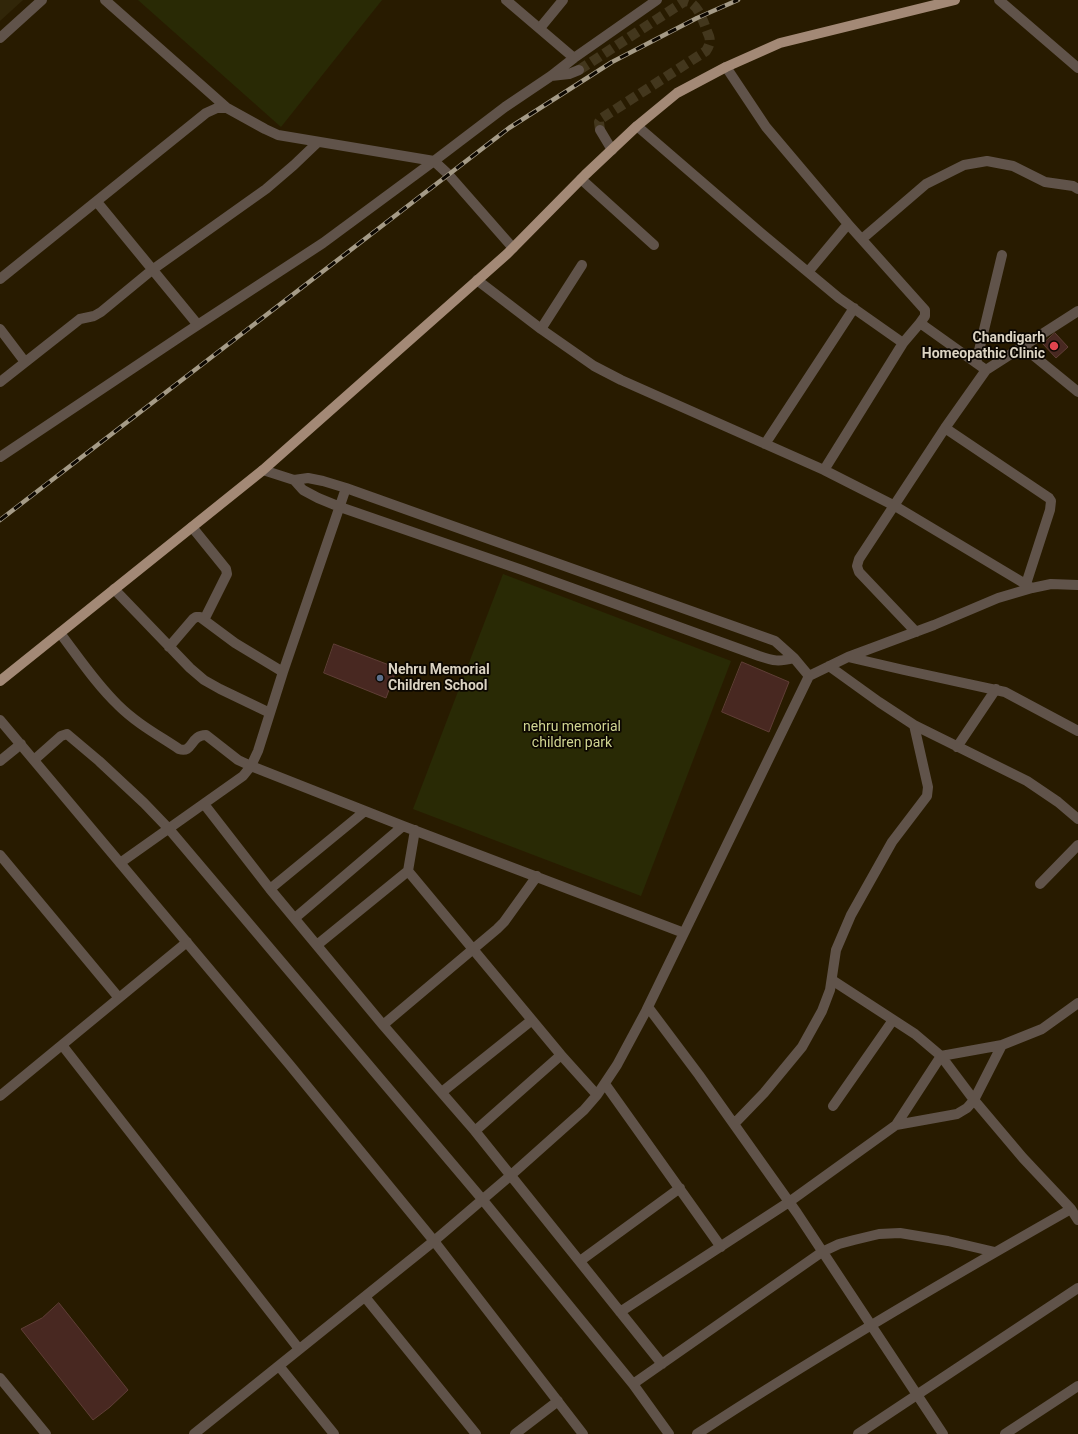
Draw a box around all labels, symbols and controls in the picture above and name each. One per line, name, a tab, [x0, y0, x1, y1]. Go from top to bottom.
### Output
place label: Chandigarh Homeopathic Clinic	[922, 330, 1045, 362]
marker: Chandigarh Homeopathic Clinic	[1048, 340, 1060, 352]
place label: Nehru Memorial Children School	[388, 662, 490, 694]
marker: Nehru Memorial Children School	[375, 673, 385, 683]
park label: nehru memorial children park	[523, 719, 621, 752]

